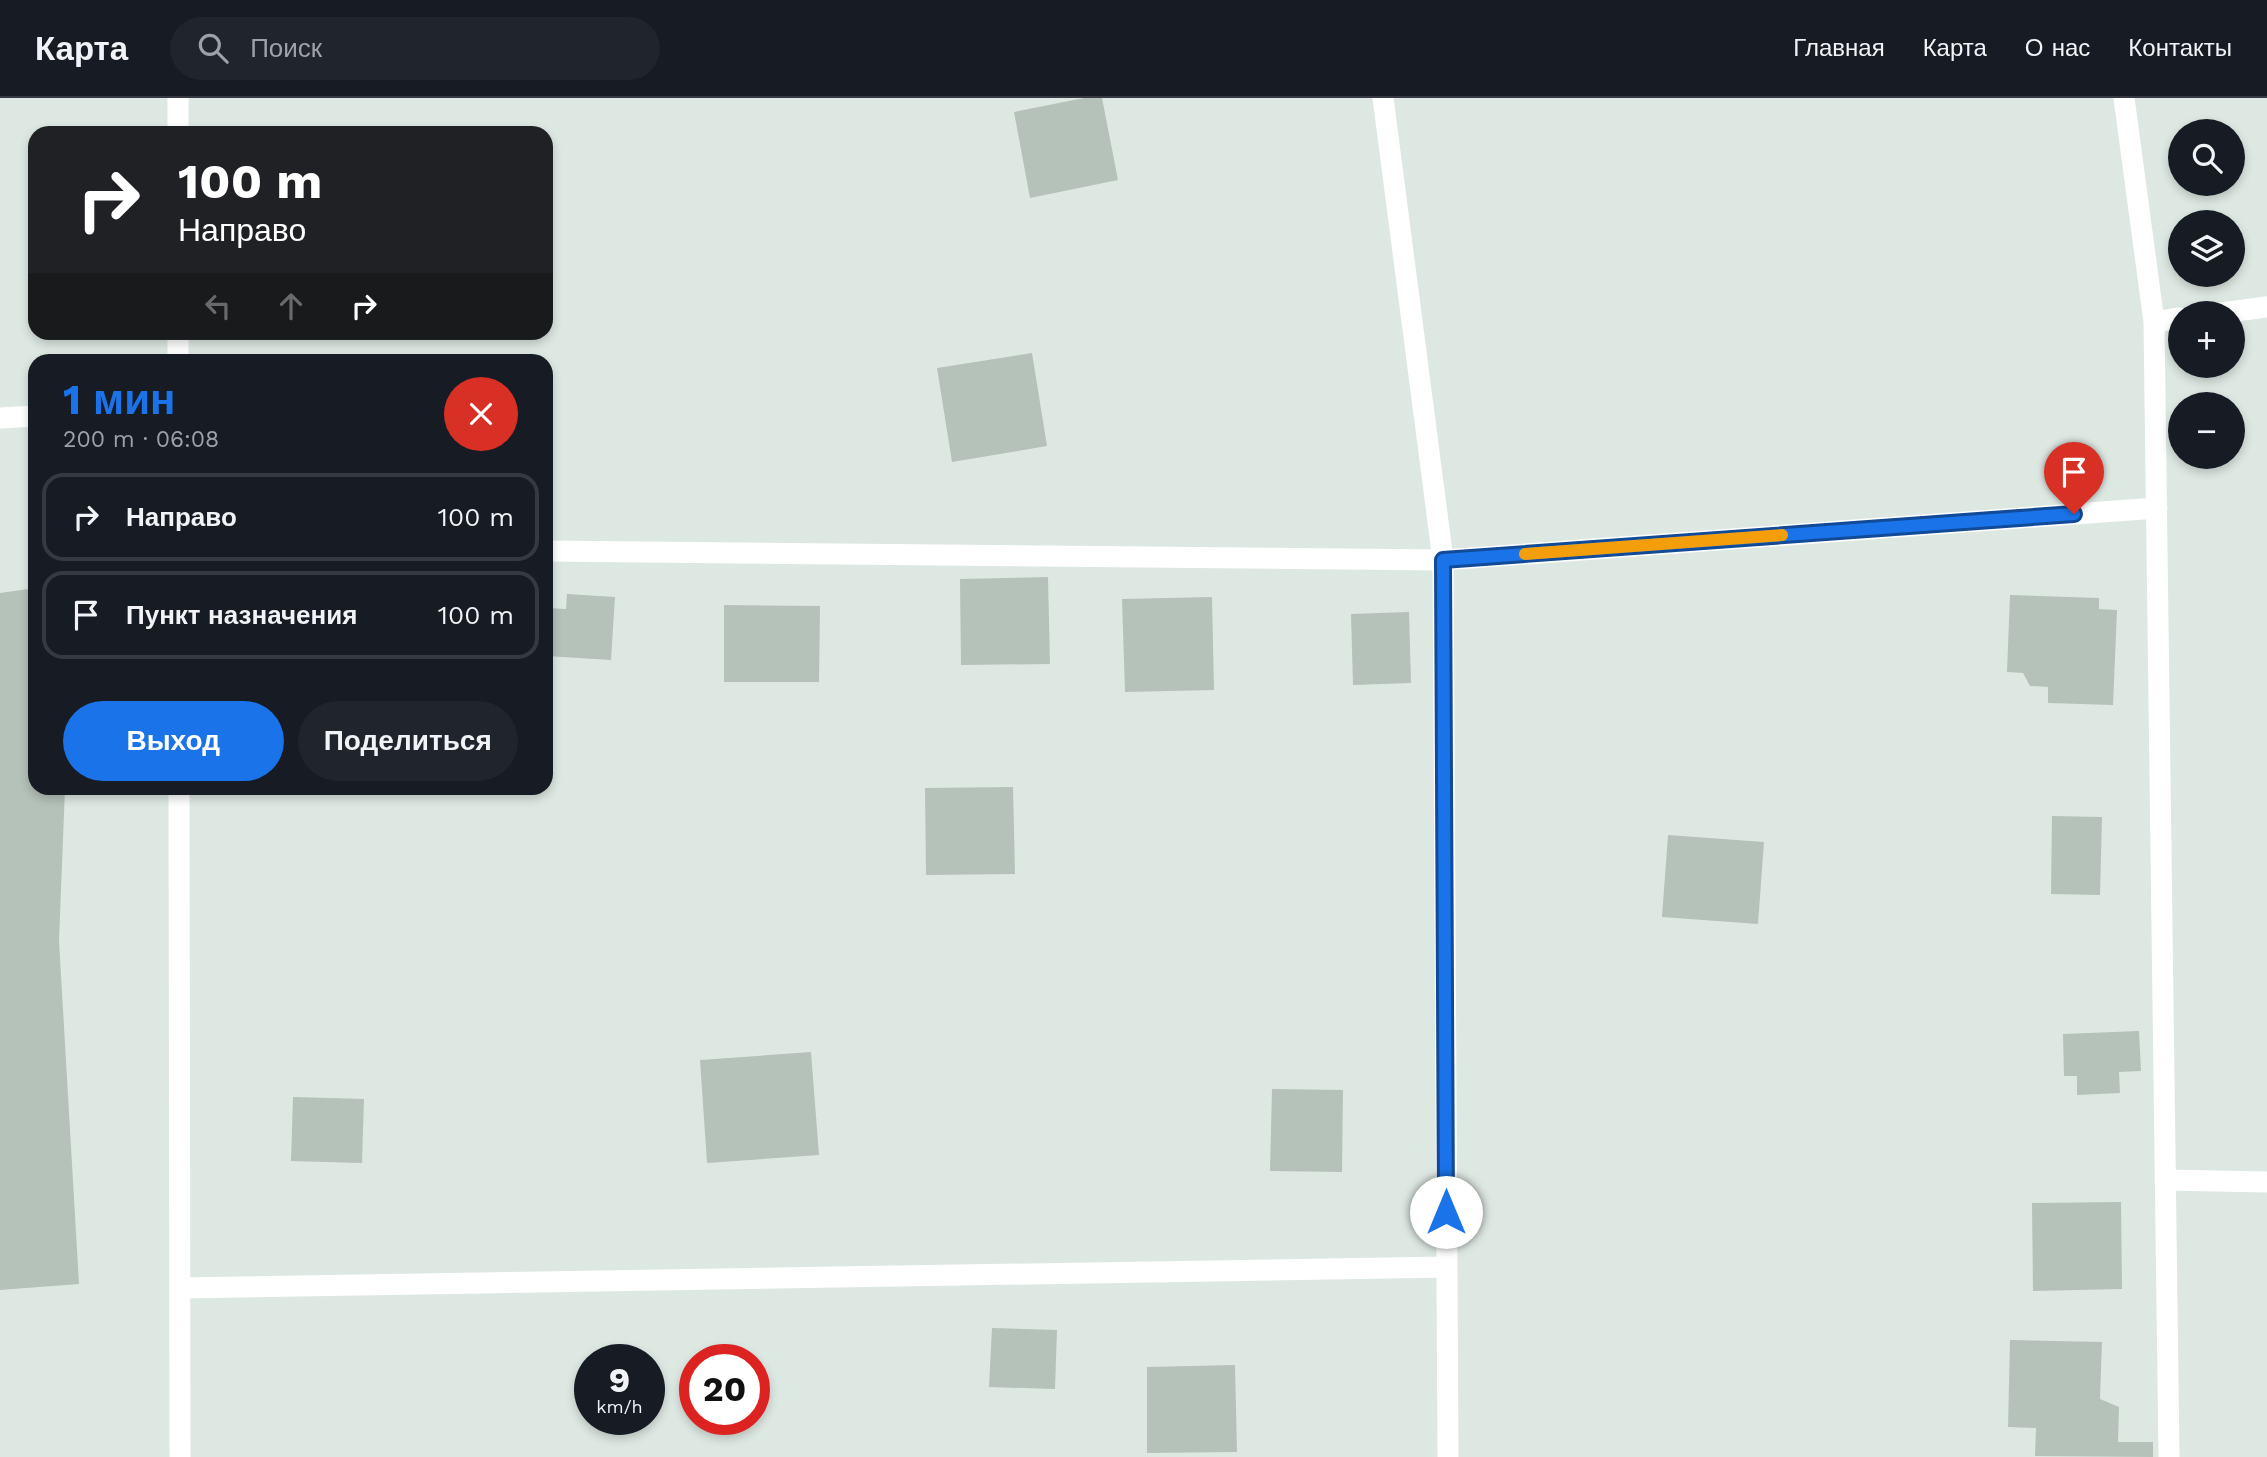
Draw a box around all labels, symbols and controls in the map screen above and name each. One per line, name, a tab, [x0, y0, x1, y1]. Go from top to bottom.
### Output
search box	[170, 17, 660, 80]
text: Карта	[35, 29, 128, 68]
icon: search	[194, 29, 232, 67]
text: Поиск	[250, 33, 322, 63]
text: Главная	[1793, 34, 1885, 62]
text: Карта	[1923, 34, 1987, 62]
text: О нас	[2025, 34, 2090, 62]
text: Контакты	[2128, 34, 2232, 62]
map controls	[2168, 119, 2245, 469]
button: search	[2168, 119, 2245, 196]
text: 100 m	[178, 152, 322, 210]
icon: right	[63, 154, 154, 245]
button: layers	[2168, 210, 2245, 287]
text: Направо	[178, 211, 306, 249]
icon: left	[199, 287, 237, 325]
icon: ahead	[272, 287, 310, 325]
icon: right	[345, 287, 383, 325]
button: +	[2168, 301, 2245, 378]
text: 1 мин	[63, 375, 175, 424]
button: close	[444, 377, 518, 451]
button: −	[2168, 392, 2245, 469]
text: 200 m · 06:08	[63, 426, 219, 453]
pin	[2044, 442, 2104, 514]
icon: arrive	[2055, 453, 2093, 491]
icon: right	[67, 498, 105, 536]
text: Направо	[126, 502, 237, 532]
text: 100 m	[438, 502, 514, 532]
icon: arrive	[67, 596, 105, 634]
text: Пункт назначения	[126, 600, 357, 630]
text: 100 m	[438, 600, 514, 630]
button: Выход	[63, 701, 284, 781]
button: Поделиться	[298, 701, 518, 781]
position arrow	[1409, 1175, 1483, 1249]
speed limit sign: 20	[679, 1344, 770, 1435]
text: 9	[609, 1359, 630, 1401]
text: km/h	[596, 1396, 643, 1417]

